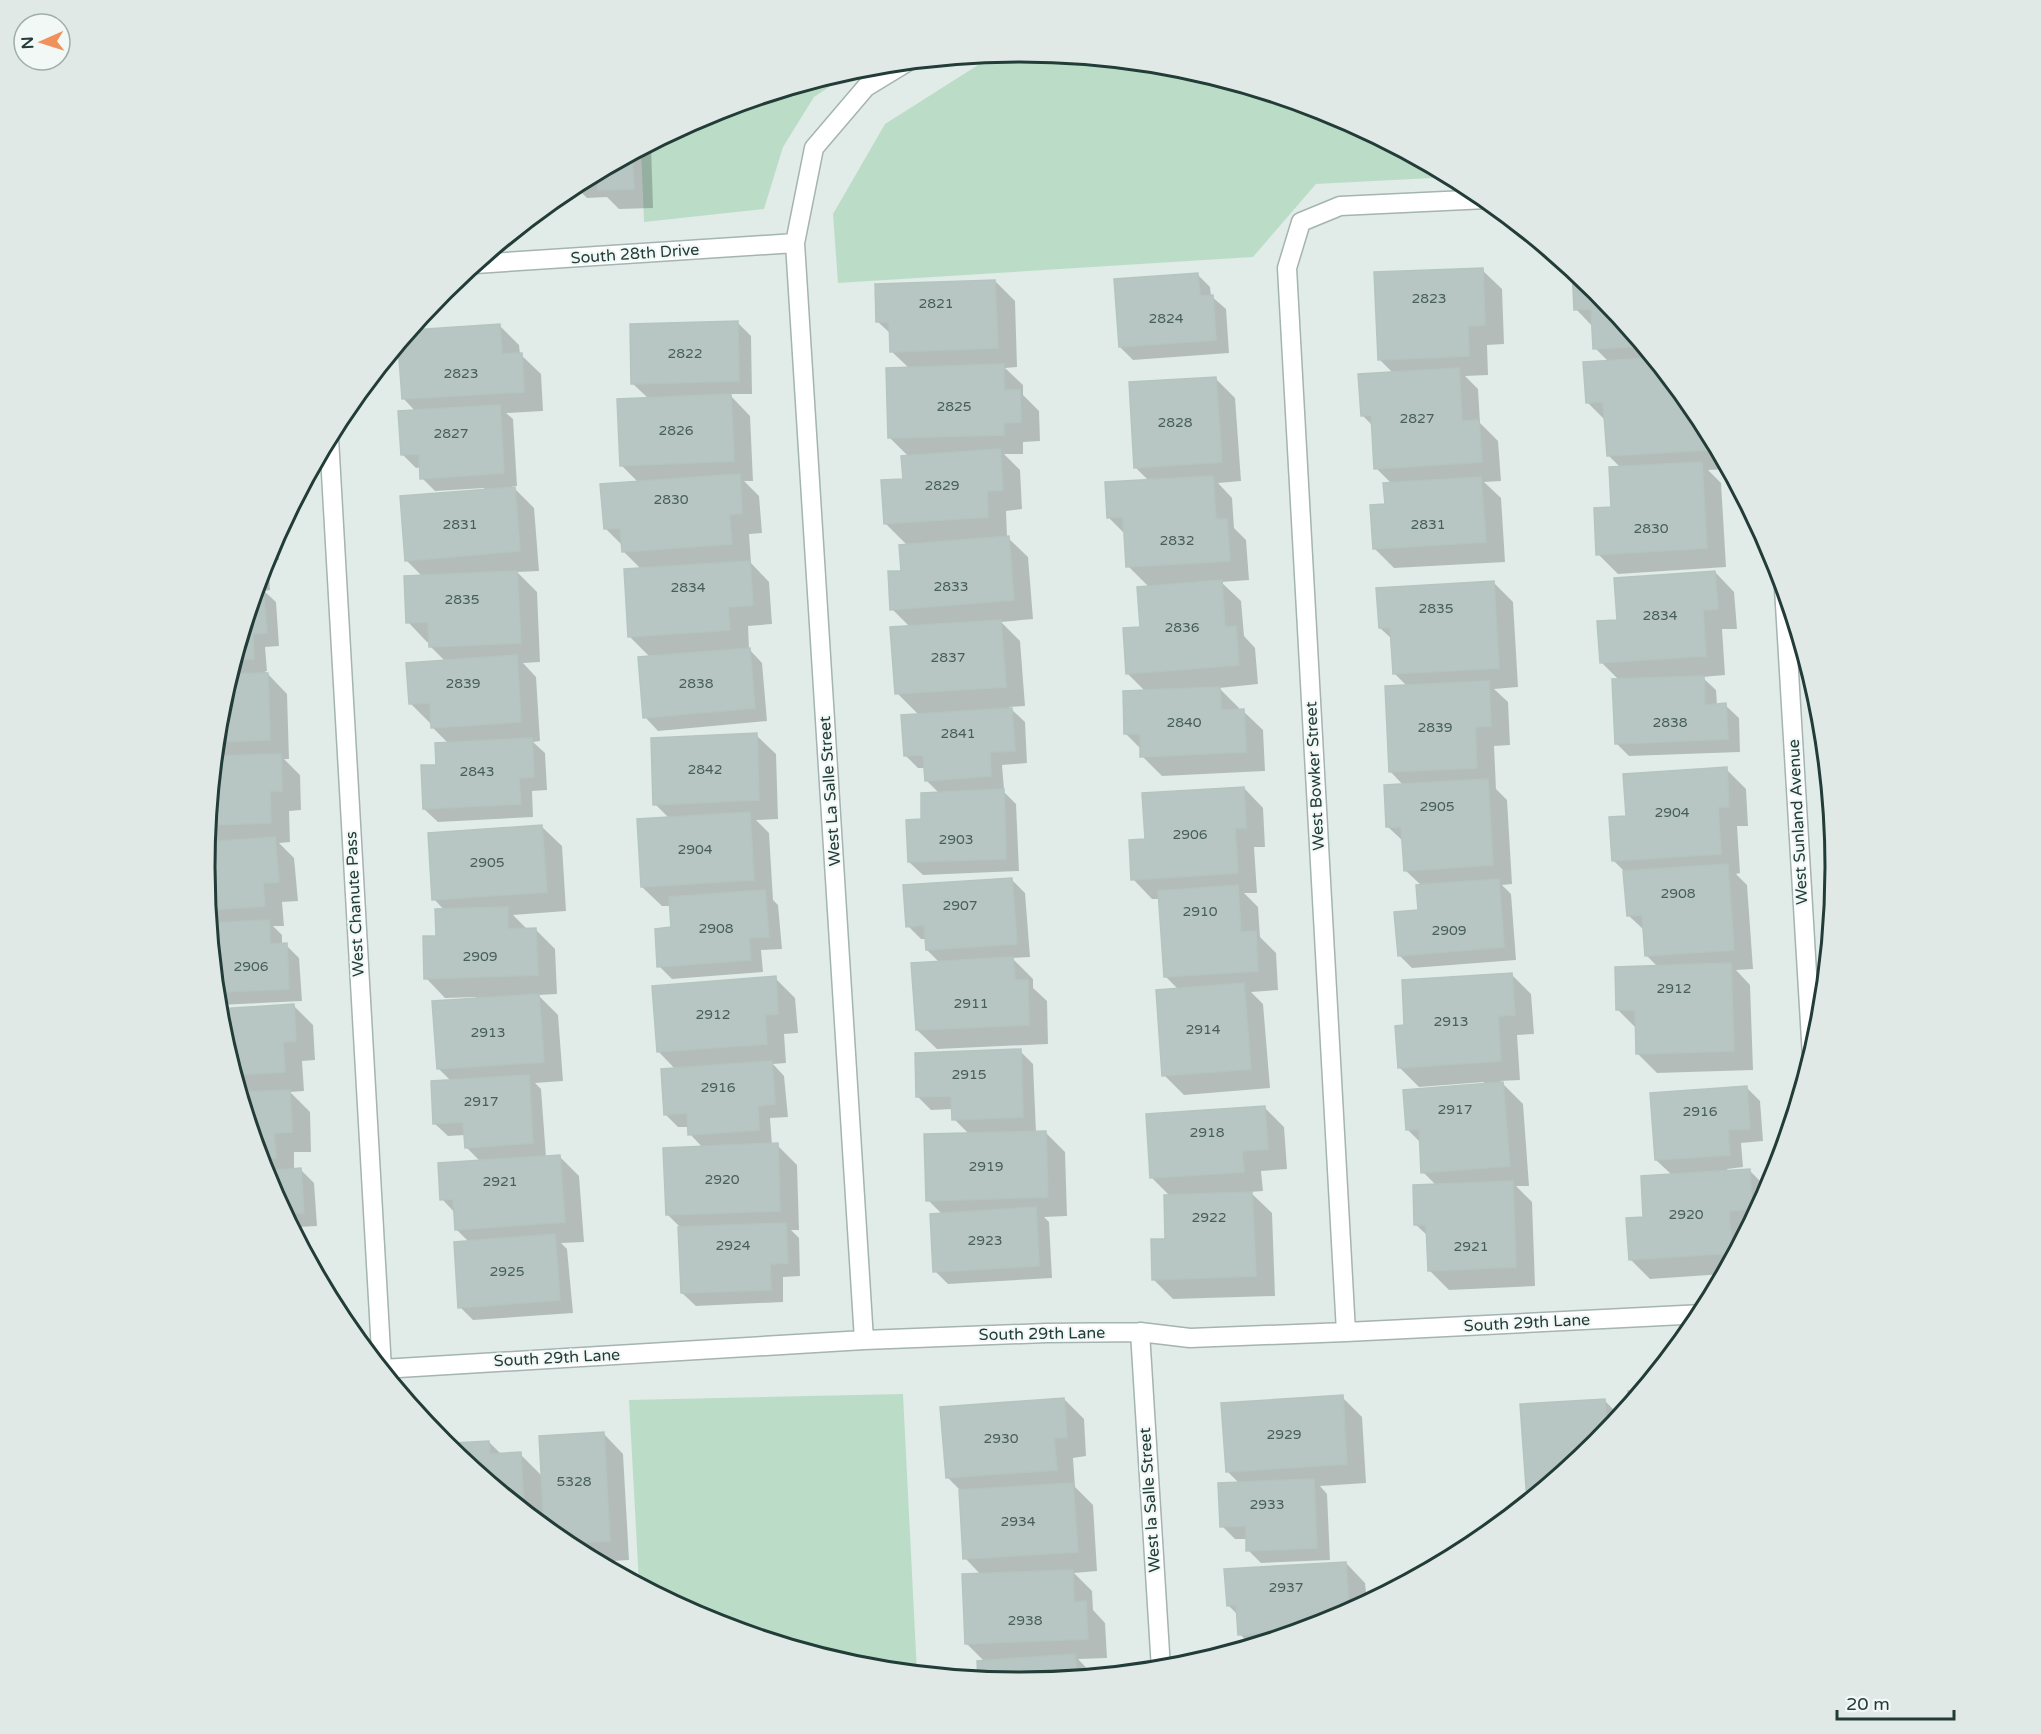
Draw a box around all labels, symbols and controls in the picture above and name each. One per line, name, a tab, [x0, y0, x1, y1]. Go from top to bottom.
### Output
north arrow	[12, 12, 72, 72]
text: N	[18, 36, 38, 50]
street label: South 28th Drive	[570, 240, 700, 268]
house number: 2823	[1411, 290, 1447, 307]
house number: 2821	[918, 295, 954, 312]
house number: 2824	[1148, 310, 1184, 327]
house number: 2822	[667, 345, 703, 362]
house number: 2823	[443, 365, 479, 382]
house number: 2825	[936, 398, 972, 415]
house number: 2827	[1399, 410, 1435, 427]
house number: 2828	[1157, 414, 1193, 431]
house number: 2826	[658, 422, 694, 439]
house number: 2827	[433, 425, 469, 442]
house number: 2829	[924, 477, 960, 494]
house number: 2830	[653, 491, 689, 508]
house number: 2831	[442, 516, 478, 533]
house number: 2831	[1410, 516, 1446, 533]
house number: 2830	[1633, 520, 1669, 537]
house number: 2832	[1159, 532, 1195, 549]
house number: 2833	[933, 578, 969, 595]
house number: 2834	[670, 579, 706, 596]
house number: 2835	[444, 591, 480, 608]
house number: 2835	[1418, 600, 1454, 617]
house number: 2834	[1642, 607, 1678, 624]
house number: 2836	[1164, 619, 1200, 636]
house number: 2837	[930, 649, 966, 666]
house number: 2839	[445, 675, 481, 692]
house number: 2838	[678, 675, 714, 692]
street label: West Bowker Street	[1301, 701, 1329, 851]
house number: 2840	[1166, 714, 1202, 731]
house number: 2838	[1652, 714, 1688, 731]
street label: West La Salle Street	[815, 715, 845, 867]
house number: 2839	[1417, 719, 1453, 736]
house number: 2841	[940, 725, 976, 742]
street label: West Sunland Avenue	[1784, 739, 1812, 905]
house number: 2842	[687, 761, 723, 778]
house number: 2843	[459, 763, 495, 780]
house number: 2905	[1419, 798, 1455, 815]
house number: 2904	[1654, 804, 1690, 821]
house number: 2906	[1172, 826, 1208, 843]
street label: West Chanute Pass	[341, 831, 369, 977]
house number: 2903	[938, 831, 974, 848]
house number: 2904	[677, 841, 713, 858]
house number: 2905	[469, 854, 505, 871]
house number: 2908	[1660, 885, 1696, 902]
house number: 2907	[942, 897, 978, 914]
house number: 2910	[1182, 903, 1218, 920]
house number: 2908	[698, 920, 734, 937]
house number: 2909	[1431, 922, 1467, 939]
house number: 2909	[462, 948, 498, 965]
house number: 2906	[233, 958, 269, 975]
house number: 2912	[1656, 980, 1692, 997]
house number: 2911	[953, 995, 989, 1012]
house number: 2912	[695, 1006, 731, 1023]
house number: 2913	[1433, 1013, 1469, 1030]
house number: 2914	[1185, 1021, 1221, 1038]
house number: 2913	[470, 1024, 506, 1041]
house number: 2915	[951, 1066, 987, 1083]
house number: 2916	[700, 1079, 736, 1096]
house number: 2917	[463, 1093, 499, 1110]
house number: 2917	[1437, 1101, 1473, 1118]
house number: 2916	[1682, 1103, 1718, 1120]
house number: 2918	[1189, 1124, 1225, 1141]
house number: 2919	[968, 1158, 1004, 1175]
house number: 2920	[704, 1171, 740, 1188]
house number: 2921	[482, 1173, 518, 1190]
house number: 2920	[1668, 1206, 1704, 1223]
house number: 2922	[1191, 1209, 1227, 1226]
house number: 2923	[967, 1232, 1003, 1249]
house number: 2924	[715, 1237, 751, 1254]
house number: 2921	[1453, 1238, 1489, 1255]
house number: 2925	[489, 1263, 525, 1280]
street label: South 29th Lane	[1463, 1310, 1591, 1336]
street label: South 29th Lane	[979, 1323, 1105, 1345]
street label: South 29th Lane	[493, 1345, 621, 1371]
house number: 2929	[1266, 1426, 1302, 1443]
street label: West la Salle Street	[1135, 1427, 1165, 1573]
house number: 2930	[983, 1430, 1019, 1447]
house number: 5328	[556, 1473, 592, 1490]
house number: 2933	[1249, 1496, 1285, 1513]
house number: 2934	[1000, 1513, 1036, 1530]
house number: 2937	[1268, 1579, 1304, 1596]
house number: 2938	[1007, 1612, 1043, 1629]
scale bar	[1837, 1683, 1954, 1721]
text: 20 m	[1846, 1693, 1890, 1715]

